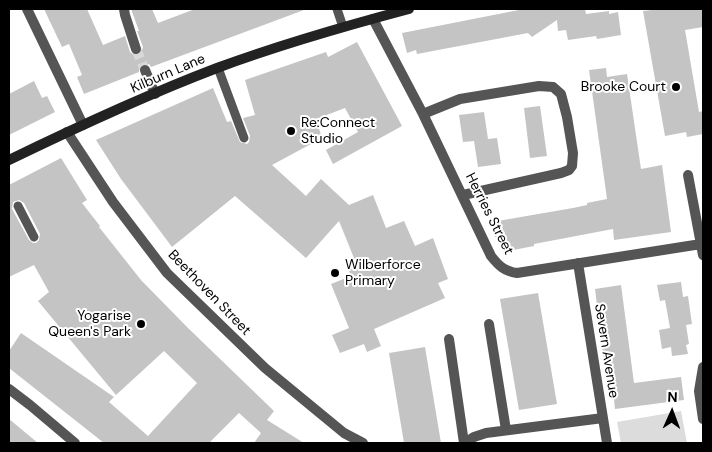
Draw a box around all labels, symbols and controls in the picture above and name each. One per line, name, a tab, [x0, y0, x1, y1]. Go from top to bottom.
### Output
street label: Kilburn Lane	[128, 51, 208, 97]
place label: Brooke Court	[581, 79, 666, 95]
marker: Brooke Court	[670, 81, 682, 93]
place label: Re:Connect Studio	[301, 115, 375, 148]
marker: Re:Connect Studio	[285, 125, 297, 137]
street label: Herries Street	[461, 170, 517, 258]
street label: Beethoven Street	[164, 247, 254, 339]
place label: Wilberforce Primary	[345, 257, 421, 290]
marker: Wilberforce Primary	[329, 267, 341, 279]
street label: Severn Avenue	[590, 303, 622, 399]
place label: Yogarise Queen's Park	[48, 308, 131, 341]
marker: Yogarise Queen's Park	[135, 318, 147, 330]
north arrow	[647, 387, 697, 437]
text: N	[667, 388, 678, 406]

